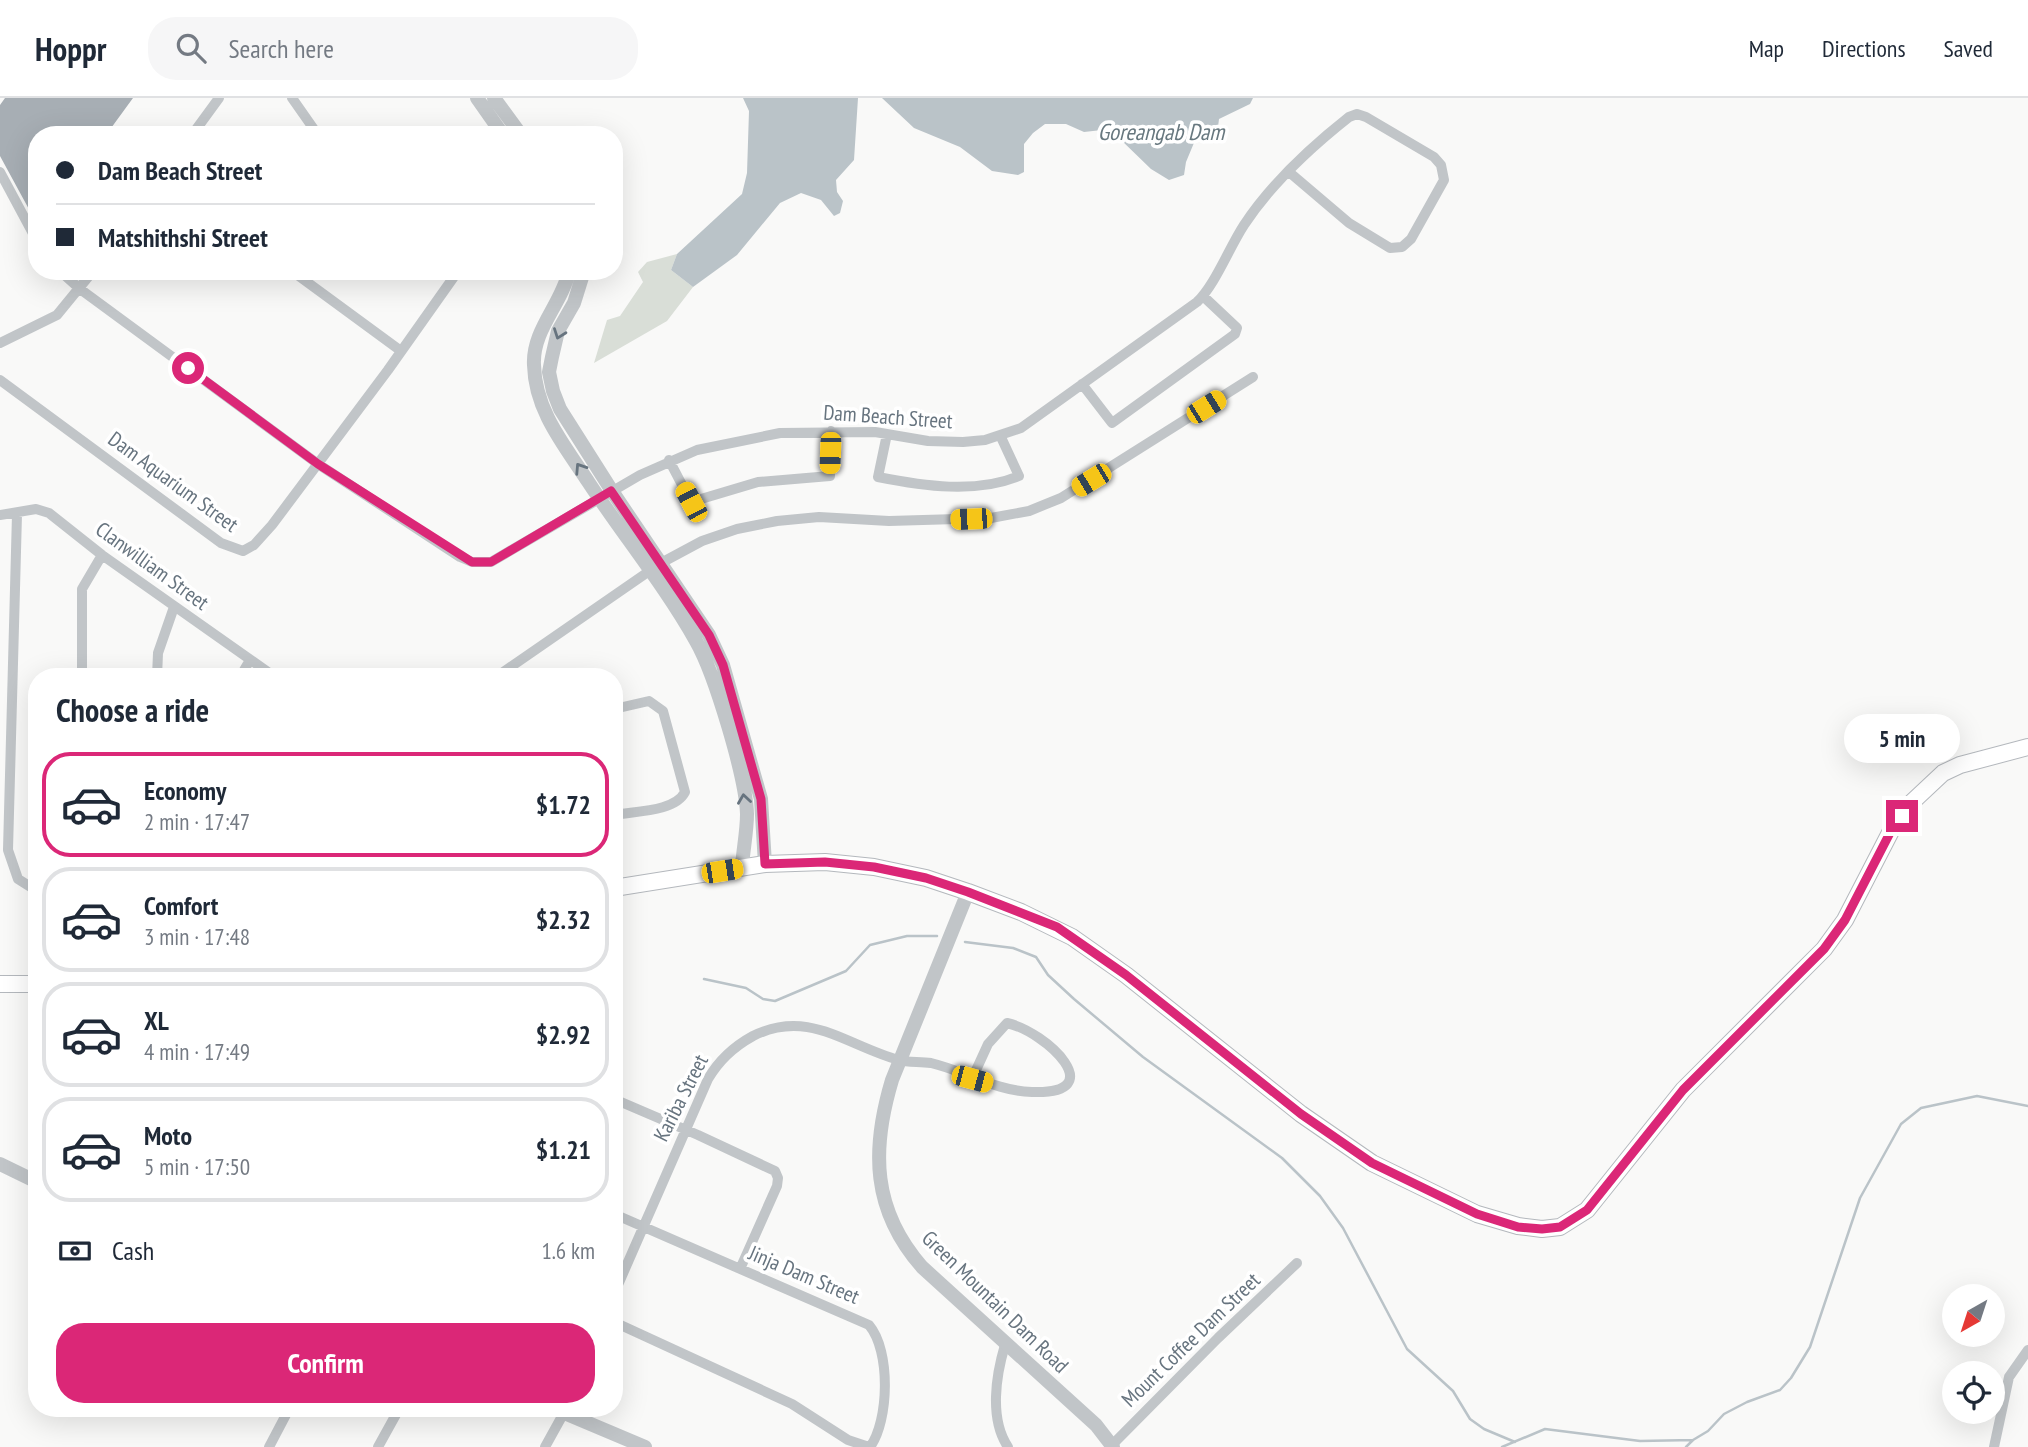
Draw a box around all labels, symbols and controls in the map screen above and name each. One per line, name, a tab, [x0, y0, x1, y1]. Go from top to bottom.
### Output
search box	[148, 17, 638, 80]
text: Hoppr	[35, 27, 106, 70]
icon: search	[172, 29, 210, 67]
text: Search here	[228, 32, 334, 65]
text: Map	[1749, 33, 1784, 64]
text: Directions	[1822, 33, 1906, 64]
text: Saved	[1944, 33, 1993, 64]
water label: Goreangab Dam	[1098, 117, 1226, 146]
text: Dam Beach Street	[98, 154, 262, 187]
text: Matshithshi Street	[98, 221, 268, 254]
one-way arrow	[553, 328, 567, 340]
route start	[172, 352, 204, 384]
car	[1183, 387, 1230, 427]
street label: Dam Beach Street	[823, 399, 954, 434]
street label: Dam Aquarium Street	[103, 425, 244, 538]
car	[819, 432, 842, 474]
car	[1068, 460, 1115, 500]
one-way arrow	[576, 463, 588, 476]
car	[672, 479, 711, 525]
car	[950, 508, 993, 530]
street label: Clanwilliam Street	[90, 515, 214, 616]
text: Choose a ride	[56, 689, 209, 731]
callout: 5 min	[1844, 714, 1960, 764]
text: 5 min	[1879, 724, 1925, 753]
icon: car	[60, 773, 123, 836]
text: Economy	[144, 774, 226, 807]
text: $1.72	[536, 788, 591, 821]
one-way arrow	[737, 794, 752, 805]
route end	[1886, 800, 1918, 832]
text: 2 min · 17:47	[144, 807, 250, 836]
car	[700, 857, 745, 885]
icon: car	[60, 888, 123, 951]
text: Comfort	[144, 889, 218, 922]
text: $2.32	[536, 903, 591, 936]
text: 3 min · 17:48	[144, 922, 250, 951]
icon: car	[60, 1003, 123, 1066]
text: XL	[144, 1004, 169, 1037]
text: $2.92	[536, 1018, 591, 1051]
text: 4 min · 17:49	[144, 1037, 250, 1066]
street label: Kariba Street	[647, 1050, 714, 1146]
car	[949, 1063, 996, 1095]
icon: car	[60, 1118, 123, 1181]
text: Moto	[144, 1119, 192, 1152]
text: $1.21	[536, 1133, 591, 1166]
text: 5 min · 17:50	[144, 1152, 250, 1181]
street label: Green Mountain Dam Road	[916, 1225, 1074, 1379]
icon: cash	[56, 1232, 94, 1270]
text: Cash	[112, 1234, 154, 1267]
text: 1.6 km	[541, 1236, 595, 1265]
street label: Jinja Dam Street	[744, 1239, 864, 1310]
street label: Mount Coffee Dam Street	[1116, 1267, 1266, 1413]
north arrow	[1942, 1284, 2006, 1348]
map controls	[1942, 1284, 2005, 1424]
button: Confirm	[56, 1323, 595, 1403]
button: locate	[1942, 1361, 2005, 1424]

